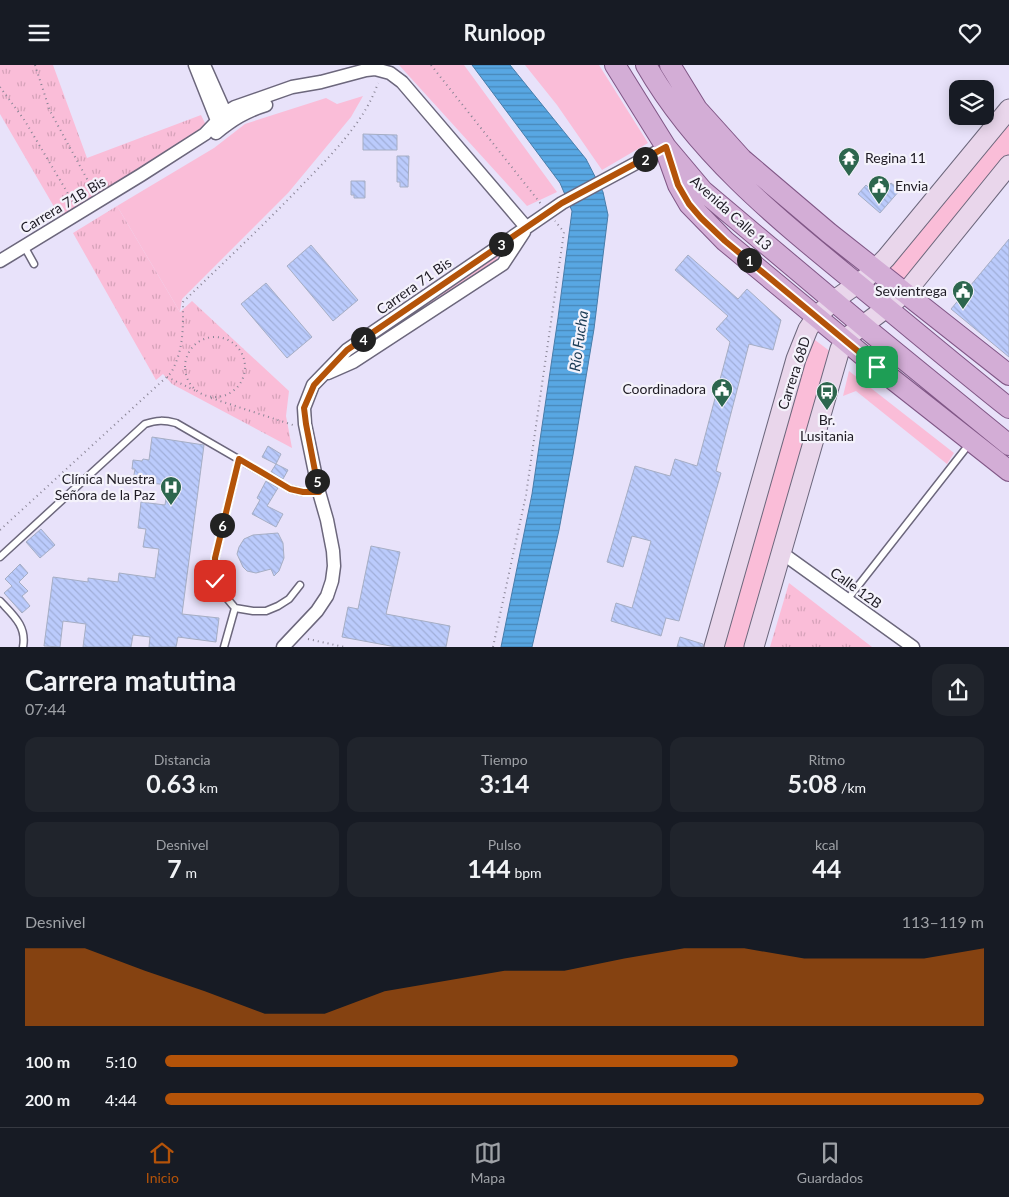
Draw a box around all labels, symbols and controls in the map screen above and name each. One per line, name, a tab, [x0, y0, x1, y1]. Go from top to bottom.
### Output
icon: menu	[25, 19, 53, 47]
text: Runloop	[464, 19, 545, 46]
icon: heart	[956, 19, 984, 47]
map controls	[949, 80, 994, 125]
button: layers	[949, 80, 994, 125]
temple icon: Regina 11	[837, 146, 861, 177]
pin: 2	[632, 147, 658, 171]
place label: Regina 11	[865, 149, 926, 166]
text: 2	[641, 151, 650, 168]
street label: Carrera 71B Bis	[17, 172, 108, 237]
street label: Avenida Calle 13	[687, 172, 775, 253]
public building icon: Envia	[867, 174, 891, 205]
place label: Envia	[895, 177, 928, 194]
pin: 3	[488, 231, 514, 257]
text: 3	[497, 236, 506, 253]
pin: 1	[736, 247, 762, 273]
text: 1	[745, 252, 754, 269]
street label: Carrera 71 Bis	[373, 254, 454, 318]
public building icon: Sevientrega	[951, 279, 975, 310]
place label: Sevientrega	[875, 282, 947, 299]
water label: Río Fucha	[565, 309, 591, 372]
pin: 4	[350, 327, 376, 351]
text: 4	[359, 331, 368, 348]
street label: Carrera 68D	[774, 334, 813, 412]
pin	[856, 346, 898, 388]
icon: arrive	[863, 353, 891, 381]
public building icon: Coordinadora	[710, 377, 734, 408]
place label: Coordinadora	[622, 380, 706, 397]
bus stop icon: Br. Lusitania	[815, 380, 839, 411]
place label: Br. Lusitania	[800, 411, 854, 444]
pin: 5	[304, 469, 330, 493]
place label: Clínica Nuestra Señora de la Paz	[55, 470, 155, 503]
text: 5	[313, 473, 322, 490]
hospital icon: Clínica Nuestra Señora de la Paz	[159, 475, 183, 506]
pin: 6	[210, 513, 234, 537]
text: 6	[218, 517, 227, 534]
pin	[194, 560, 236, 602]
street label: Calle 12B	[827, 563, 885, 612]
icon: check	[201, 567, 229, 595]
text: Carrera matutina	[25, 663, 236, 697]
button: share	[932, 664, 984, 716]
text: 07:44	[25, 699, 66, 718]
text: Distancia	[154, 751, 211, 768]
text: Tiempo	[481, 751, 528, 768]
text: Ritmo	[809, 751, 845, 768]
text: 0.63	[146, 768, 196, 798]
text: 3:14	[480, 768, 529, 798]
text: 5:08	[788, 768, 838, 798]
text: km	[196, 779, 218, 796]
text: /km	[838, 779, 866, 796]
text: Desnivel	[156, 836, 209, 853]
text: Pulso	[488, 836, 521, 853]
text: kcal	[815, 836, 839, 853]
text: 7	[167, 853, 182, 883]
text: 144	[467, 853, 511, 883]
text: 44	[812, 853, 841, 883]
text: m	[182, 864, 197, 881]
text: bpm	[511, 864, 542, 881]
text: Desnivel	[25, 912, 85, 931]
text: 113–119 m	[902, 912, 984, 931]
text: 100 m	[25, 1052, 70, 1071]
text: 5:10	[105, 1052, 137, 1071]
text: 200 m	[25, 1090, 70, 1109]
text: 4:44	[105, 1090, 137, 1109]
tab: Inicio	[146, 1139, 179, 1186]
tab: Mapa	[471, 1139, 505, 1186]
tab: Guardados	[797, 1139, 863, 1186]

